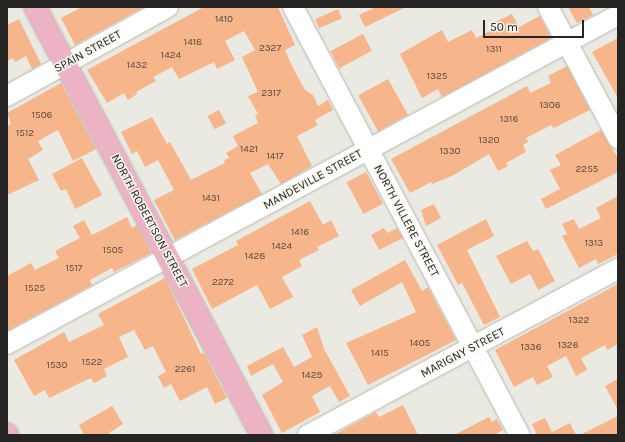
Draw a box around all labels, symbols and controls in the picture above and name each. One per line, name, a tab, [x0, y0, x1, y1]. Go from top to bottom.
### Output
scale bar	[485, 12, 586, 38]
house number: 1410	[215, 14, 233, 26]
text: 50 m	[490, 20, 518, 34]
street label: SPAIN STREET	[52, 28, 124, 76]
house number: 1418	[184, 37, 202, 49]
house number: 2327	[259, 43, 281, 55]
house number: 1311	[486, 44, 502, 56]
house number: 1424	[161, 50, 181, 62]
house number: 1432	[127, 60, 147, 72]
house number: 1325	[427, 71, 447, 83]
house number: 2317	[261, 88, 281, 100]
house number: 1306	[540, 100, 560, 112]
house number: 1506	[32, 110, 52, 122]
house number: 1316	[500, 114, 518, 126]
house number: 1512	[16, 128, 34, 140]
house number: 1320	[479, 135, 499, 147]
house number: 1421	[240, 144, 258, 156]
house number: 1330	[439, 146, 461, 158]
street label: MANDEVILLE STREET	[261, 147, 365, 213]
house number: 1417	[267, 151, 283, 163]
street label: NORTH ROBERTSON STREET	[108, 152, 190, 290]
street label: NORTH VILLERE STREET	[370, 162, 442, 280]
house number: 2255	[576, 164, 598, 176]
house number: 1431	[202, 193, 220, 205]
house number: 1416	[291, 227, 309, 239]
house number: 1313	[585, 238, 603, 250]
house number: 1424	[272, 241, 292, 253]
house number: 1505	[103, 245, 123, 257]
house number: 1428	[245, 251, 265, 263]
house number: 1517	[66, 263, 82, 275]
house number: 2272	[212, 277, 234, 289]
house number: 1525	[25, 283, 45, 295]
house number: 1322	[569, 315, 589, 327]
street label: MARIGNY STREET	[418, 325, 508, 381]
house number: 1405	[410, 338, 430, 350]
house number: 1326	[558, 340, 578, 352]
house number: 1336	[521, 342, 541, 354]
house number: 1415	[371, 348, 389, 360]
house number: 1522	[82, 357, 102, 369]
house number: 1530	[47, 360, 67, 372]
house number: 2261	[175, 364, 195, 376]
house number: 1429	[302, 370, 322, 382]

